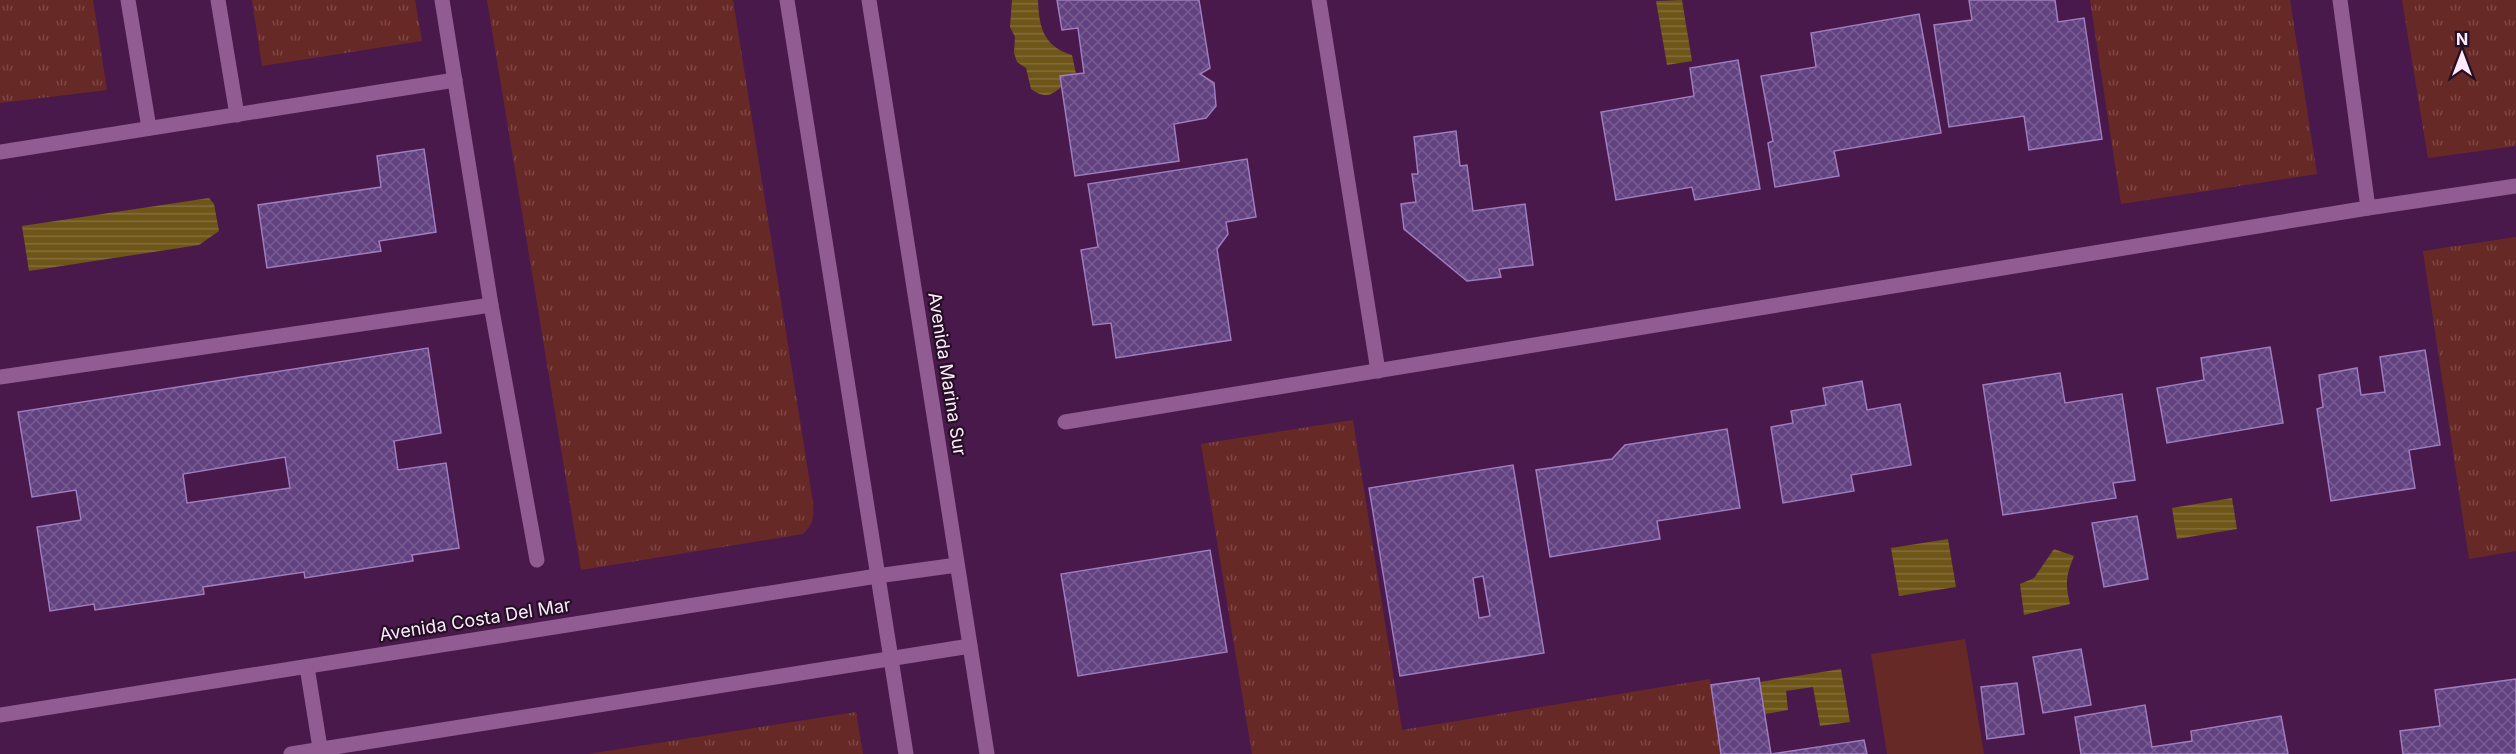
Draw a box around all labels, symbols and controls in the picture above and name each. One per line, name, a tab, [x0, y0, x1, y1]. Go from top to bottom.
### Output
north arrow	[2432, 24, 2492, 84]
text: N	[2456, 29, 2468, 49]
street label: Avenida Marina Sur	[924, 291, 971, 457]
street label: Avenida Costa Del Mar	[378, 594, 572, 645]

